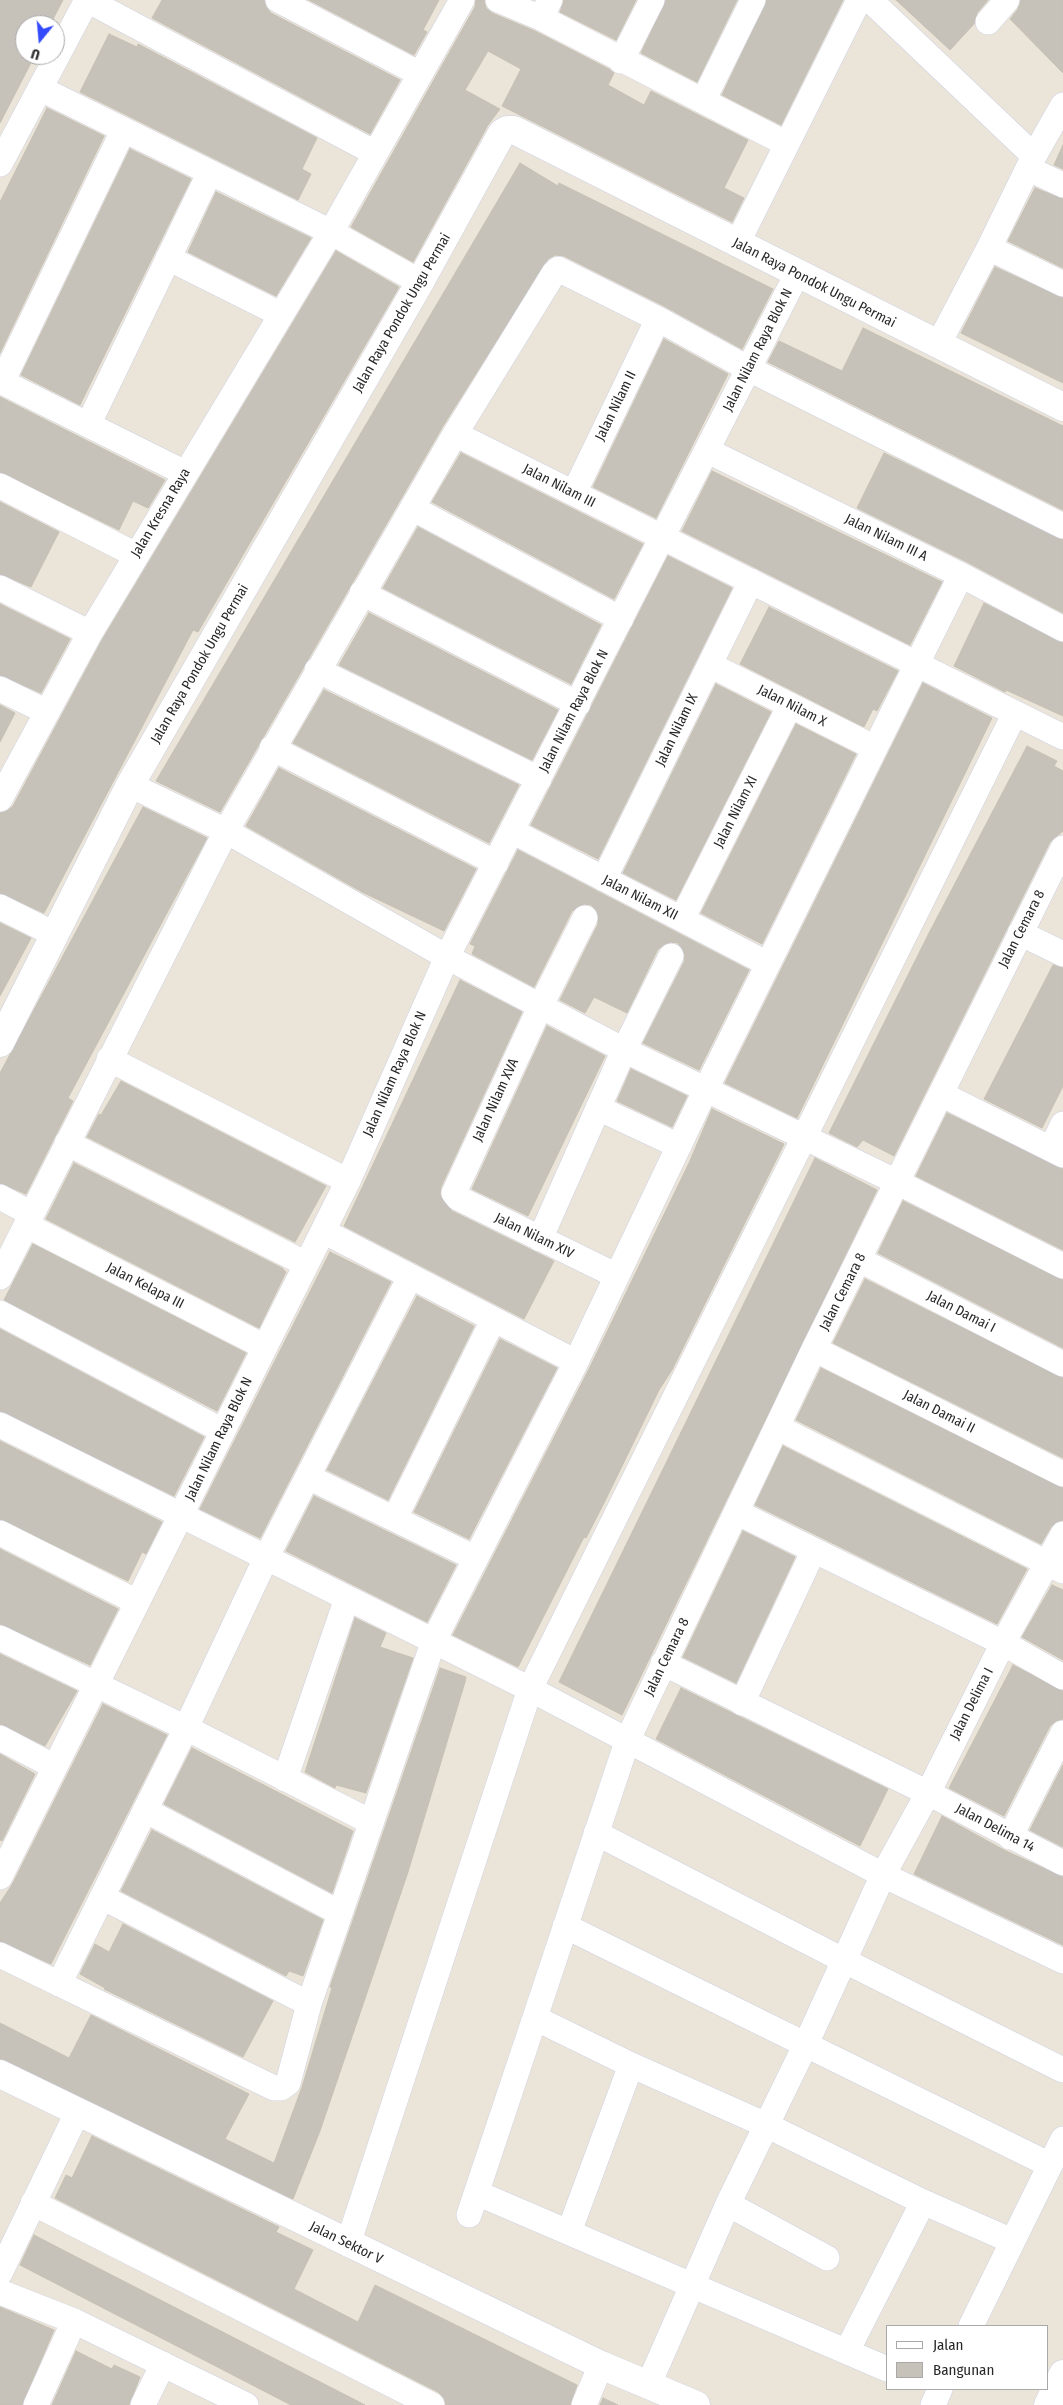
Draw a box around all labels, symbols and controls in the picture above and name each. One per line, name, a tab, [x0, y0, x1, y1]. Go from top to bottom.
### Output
north arrow	[15, 15, 65, 65]
text: U	[29, 45, 42, 63]
street label: Jalan Raya Pondok Ungu Permai	[350, 230, 454, 396]
street label: Jalan Raya Pondok Ungu Permai	[730, 234, 898, 332]
street label: Jalan Nilam Raya Blok N	[720, 286, 796, 414]
street label: Jalan Nilam II	[592, 368, 640, 444]
street label: Jalan Nilam III	[520, 461, 598, 511]
street label: Jalan Kresna Raya	[128, 465, 194, 561]
street label: Jalan Nilam III A	[842, 511, 930, 565]
street label: Jalan Raya Pondok Ungu Permai	[148, 581, 252, 747]
street label: Jalan Nilam Raya Blok N	[536, 647, 612, 775]
street label: Jalan Nilam X	[755, 681, 829, 731]
street label: Jalan Nilam IX	[652, 691, 702, 769]
street label: Jalan Nilam XI	[711, 773, 761, 851]
street label: Jalan Nilam XII	[599, 872, 681, 924]
street label: Jalan Cemara 8	[995, 887, 1049, 971]
street label: Jalan Nilam Raya Blok N	[360, 1009, 430, 1139]
street label: Jalan Nilam XVA	[469, 1056, 523, 1144]
street label: Jalan Nilam XIV	[492, 1210, 576, 1262]
street label: Jalan Cemara 8	[816, 1250, 870, 1334]
street label: Jalan Kelapa III	[103, 1259, 187, 1313]
street label: Jalan Damai I	[924, 1288, 998, 1336]
street label: Jalan Nilam Raya Blok N	[182, 1374, 256, 1504]
street label: Jalan Damai II	[900, 1387, 978, 1437]
street label: Jalan Cemara 8	[641, 1615, 693, 1699]
street label: Jalan Delima I	[947, 1665, 997, 1743]
street label: Jalan Delima 14	[953, 1800, 1037, 1856]
street label: Jalan Sektor V	[307, 2218, 385, 2268]
legend	[886, 2325, 1048, 2390]
text: Jalan	[933, 2336, 963, 2354]
text: Bangunan	[933, 2361, 994, 2379]

